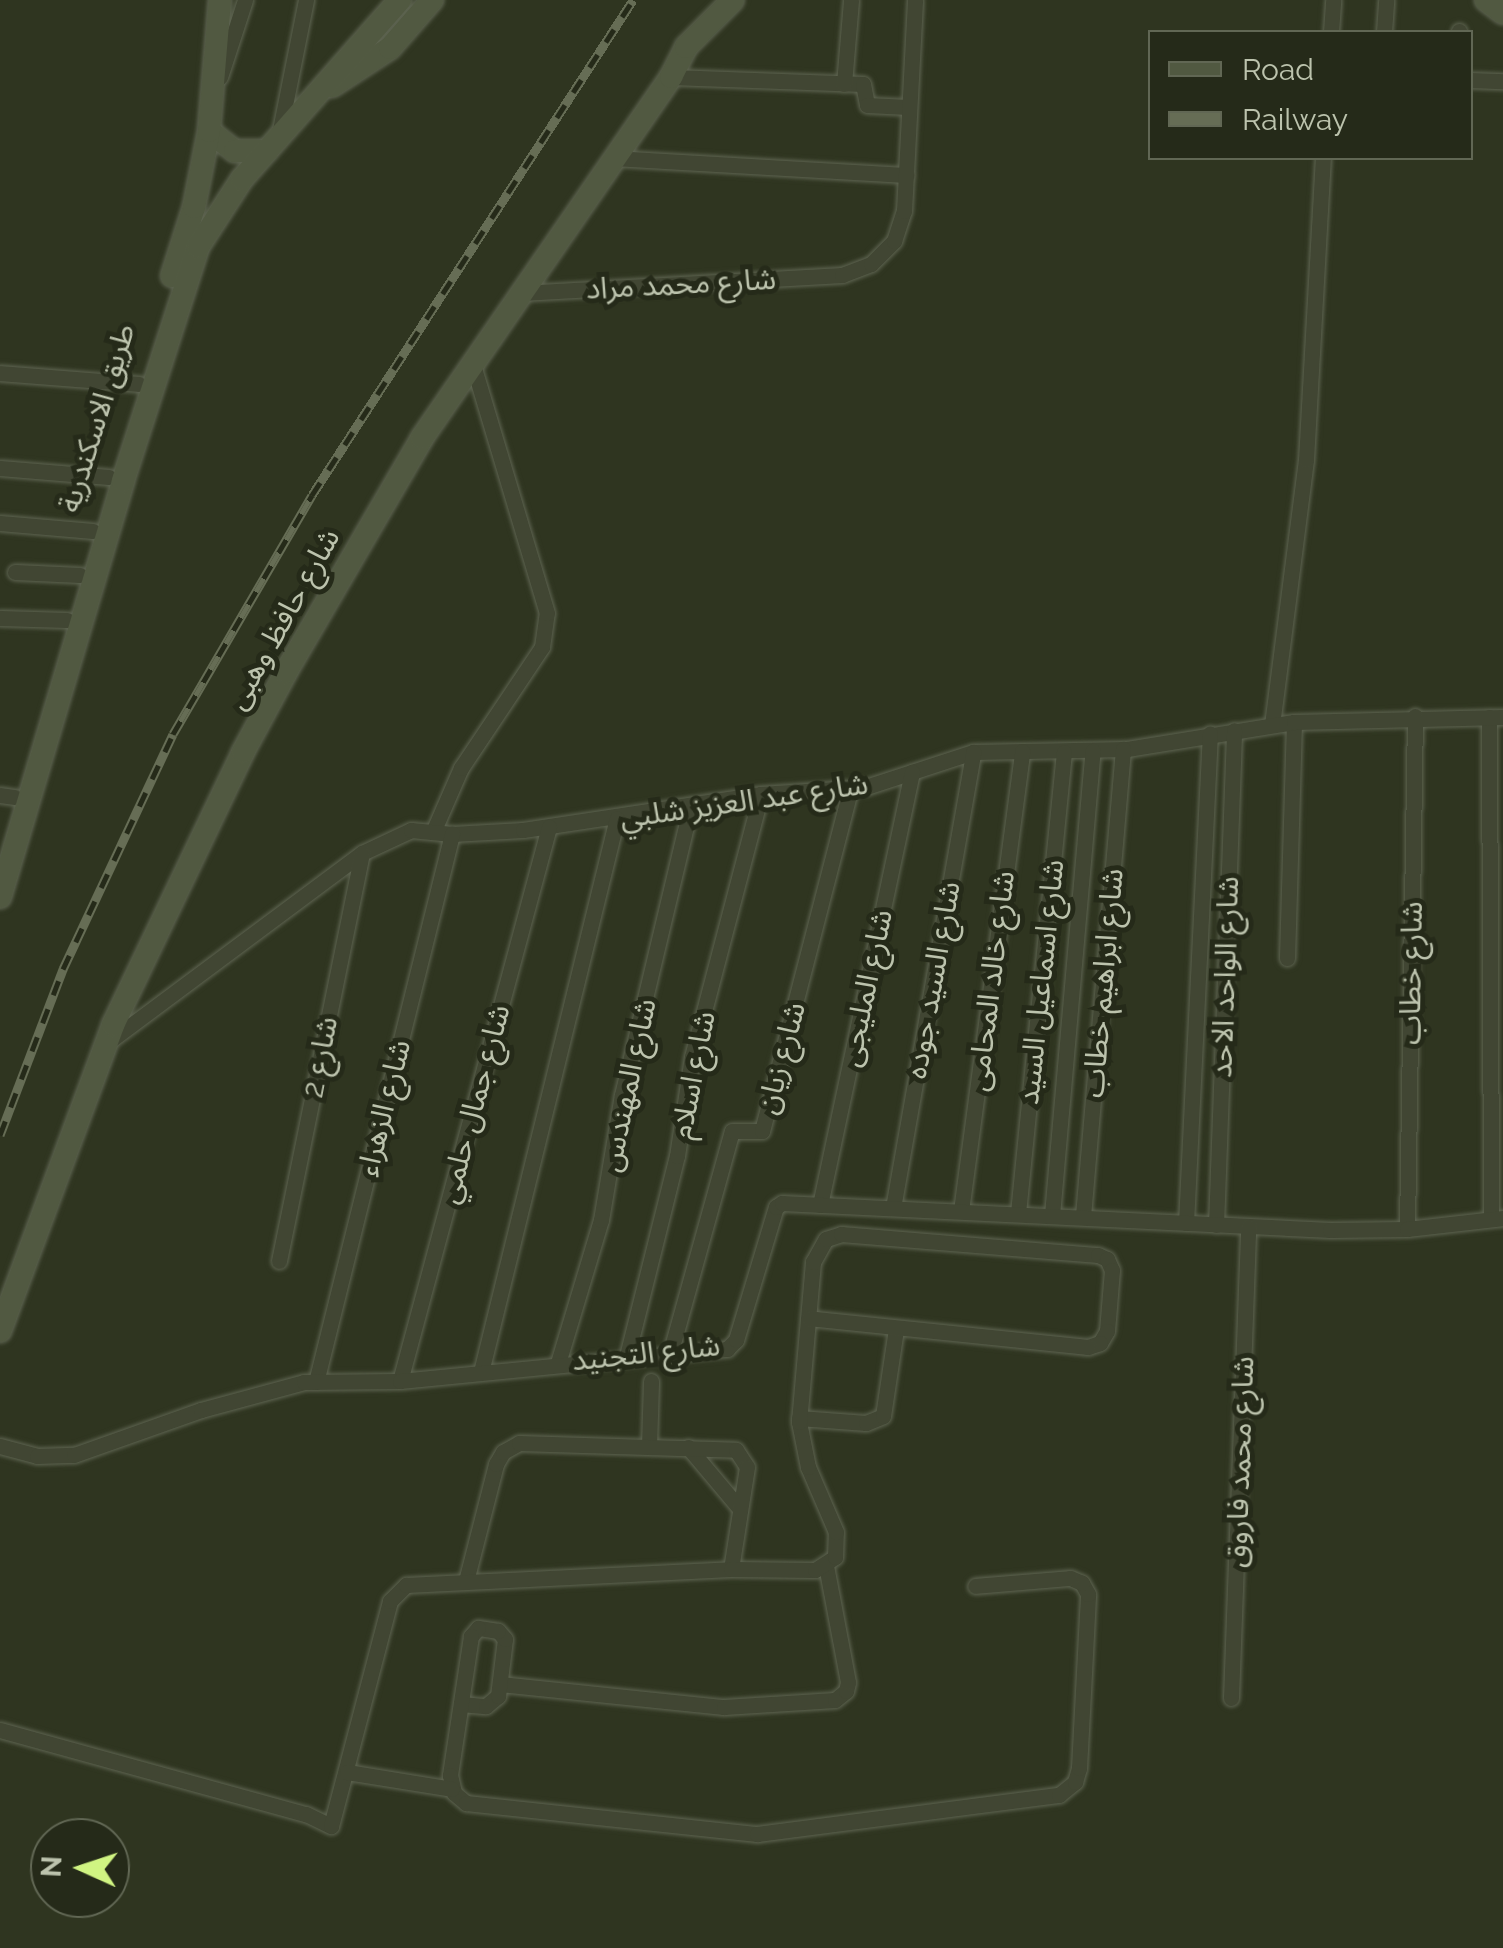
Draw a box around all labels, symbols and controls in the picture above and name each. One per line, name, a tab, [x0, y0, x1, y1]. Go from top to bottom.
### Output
legend	[1148, 30, 1473, 160]
text: Road	[1242, 52, 1314, 87]
text: Railway	[1242, 102, 1348, 137]
street label: شارع محمد مراد	[585, 261, 777, 307]
street label: طريق الاسكندرية	[51, 319, 143, 517]
street label: شارع حافظ وهبى	[218, 522, 348, 716]
street label: شارع عبد العزيز شلبي	[618, 766, 870, 836]
street label: شارع اسماعيل السيد	[1010, 858, 1072, 1106]
street label: شارع ابراهيم خطاب	[1075, 867, 1131, 1099]
street label: شارع خالد المحامى	[960, 869, 1022, 1093]
street label: شارع الواحد الاحد	[1203, 875, 1247, 1079]
street label: شارع السيد جوده	[898, 879, 968, 1081]
street label: شارع خطاب	[1392, 901, 1430, 1045]
street label: شارع المليجى	[832, 906, 900, 1070]
street label: شارع المهندس	[592, 995, 664, 1175]
street label: شارع زيان	[749, 998, 813, 1118]
street label: شارع جمال حلمي	[430, 1001, 518, 1207]
street label: شارع اسلام	[663, 1008, 723, 1142]
street label: شارع 2	[295, 1013, 345, 1101]
street label: شارع الزهراء	[350, 1036, 418, 1180]
street label: شارع التجنيد	[570, 1327, 722, 1379]
street label: شارع محمد فاروق	[1218, 1356, 1262, 1568]
north arrow	[30, 1818, 130, 1918]
text: N	[35, 1855, 69, 1878]

